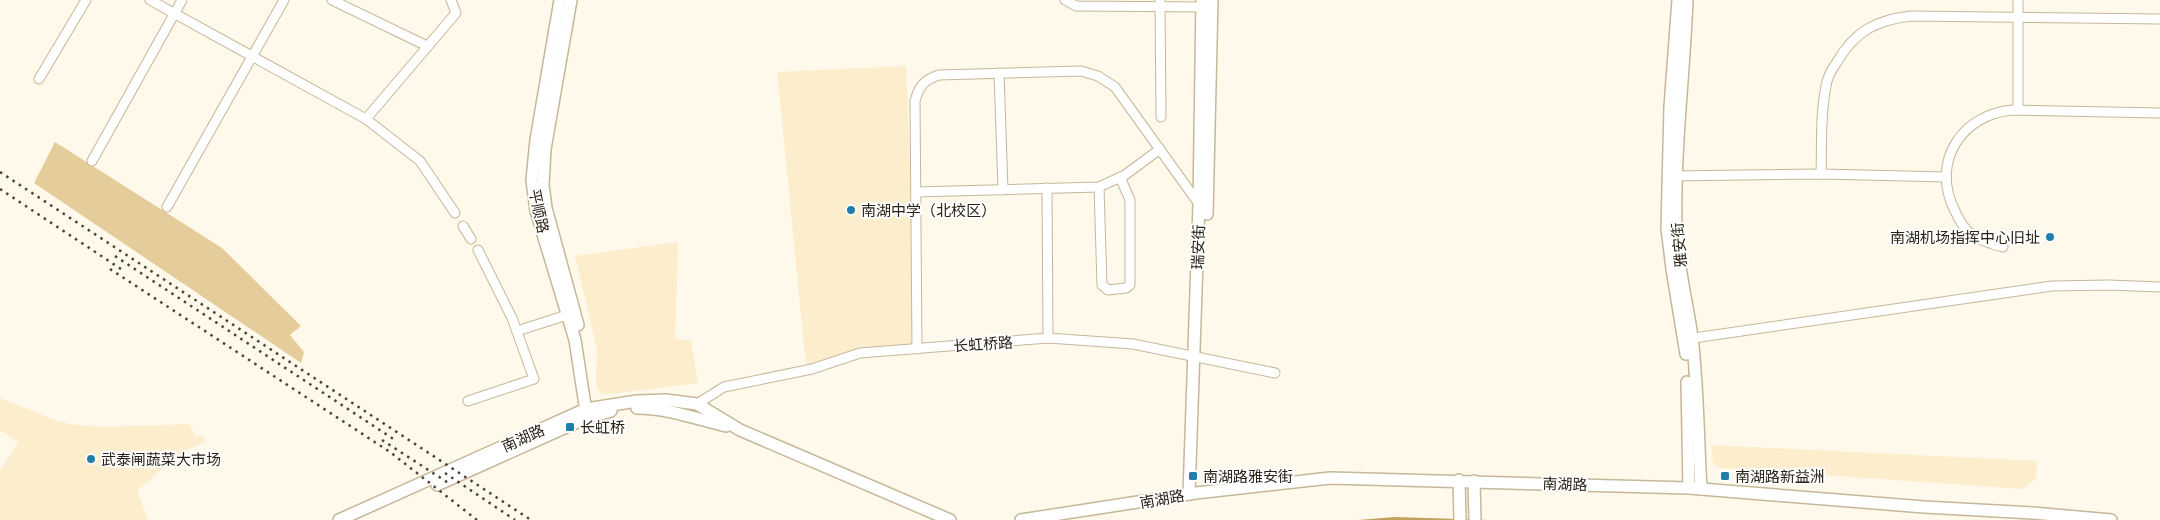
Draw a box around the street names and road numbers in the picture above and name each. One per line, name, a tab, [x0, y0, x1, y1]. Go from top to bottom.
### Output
street label: 平顺路	[525, 187, 553, 235]
street label: 雅安街	[1668, 222, 1690, 268]
street label: 瑞安街	[1188, 224, 1208, 270]
street label: 长虹桥路	[952, 332, 1014, 356]
street label: 南湖路	[499, 420, 547, 456]
street label: 南湖路	[1542, 474, 1588, 494]
street label: 南湖路	[1138, 486, 1186, 512]

